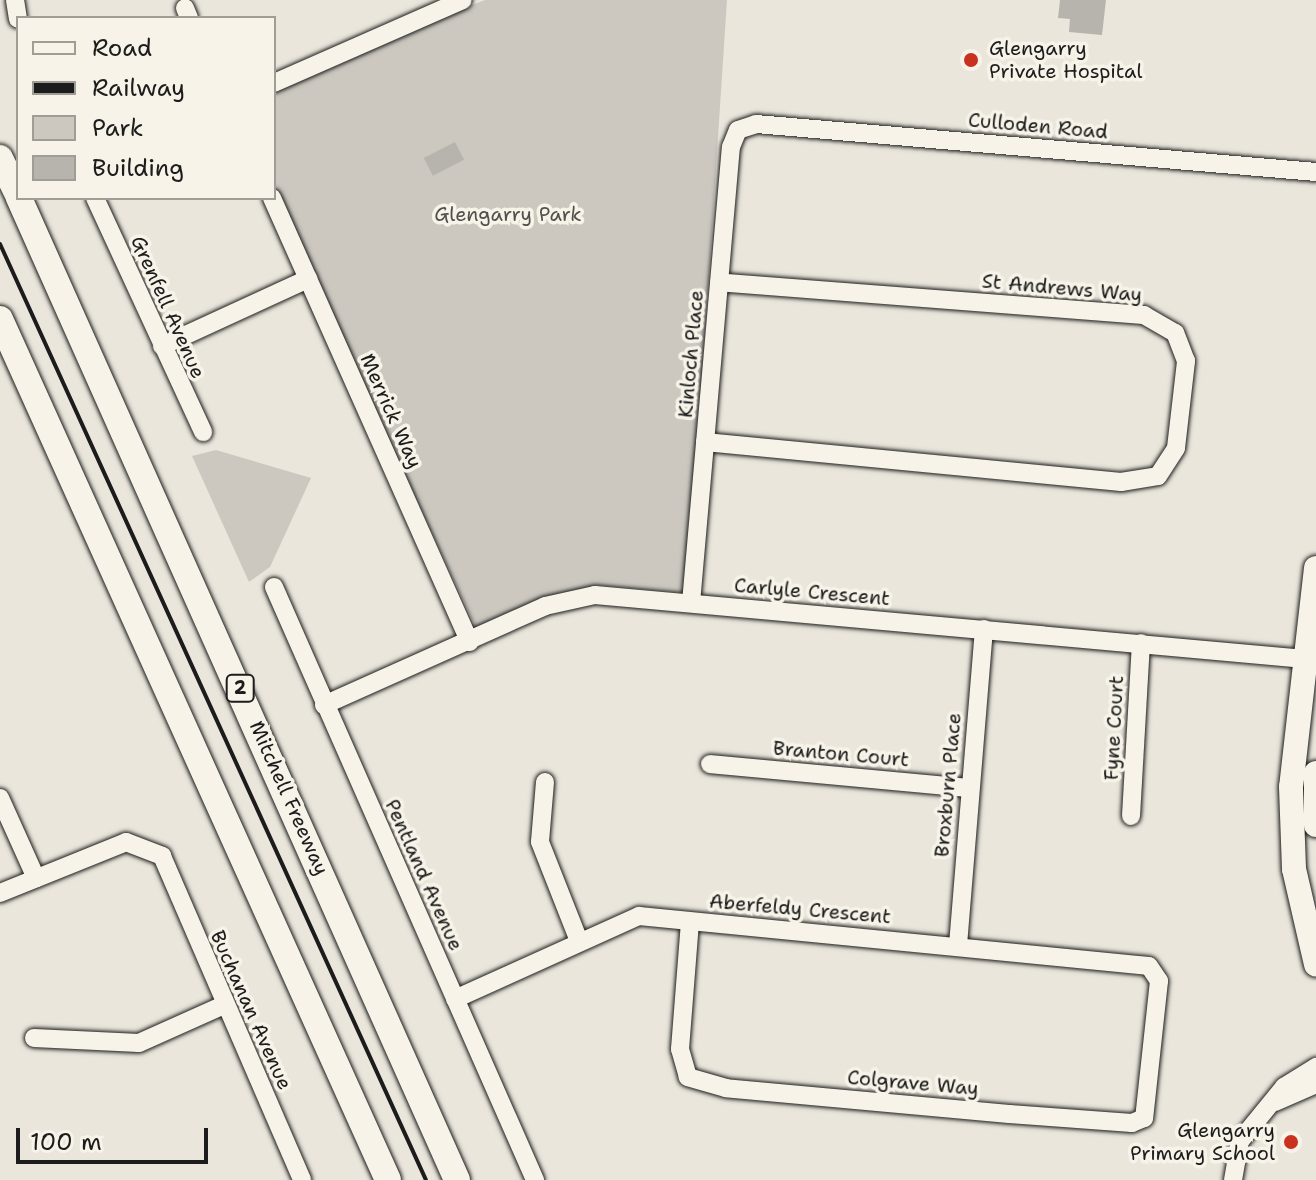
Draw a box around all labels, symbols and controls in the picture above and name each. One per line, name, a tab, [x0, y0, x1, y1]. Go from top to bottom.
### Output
legend	[16, 16, 276, 200]
text: Road	[92, 32, 152, 64]
place label: Glengarry Private Hospital	[989, 36, 1142, 83]
marker: Glengarry Private Hospital	[960, 49, 982, 71]
text: Railway	[92, 72, 185, 104]
street label: Culloden Road	[967, 108, 1109, 144]
text: Park	[92, 112, 144, 144]
text: Building	[92, 152, 184, 184]
park label: Glengarry Park	[434, 202, 582, 226]
street label: Grenfell Avenue	[126, 232, 210, 382]
street label: St Andrews Way	[981, 269, 1143, 307]
street label: Kinloch Place	[673, 289, 709, 419]
street label: Merrick Way	[355, 350, 427, 472]
street label: Carlyle Crescent	[733, 573, 891, 611]
road number: 2	[224, 674, 256, 702]
street label: Fyne Court	[1099, 675, 1129, 781]
street label: Broxburn Place	[930, 712, 966, 858]
street label: Mitchell Freeway	[244, 717, 334, 879]
street label: Branton Court	[772, 736, 910, 772]
street label: Pentland Avenue	[380, 796, 468, 954]
street label: Aberfeldy Crescent	[708, 889, 892, 929]
street label: Buchanan Avenue	[205, 927, 297, 1093]
street label: Colgrave Way	[846, 1065, 980, 1101]
scale bar	[20, 1112, 212, 1162]
place label: Glengarry Primary School	[1130, 1118, 1275, 1165]
text: 100 m	[30, 1126, 102, 1158]
marker: Glengarry Primary School	[1282, 1133, 1300, 1151]

